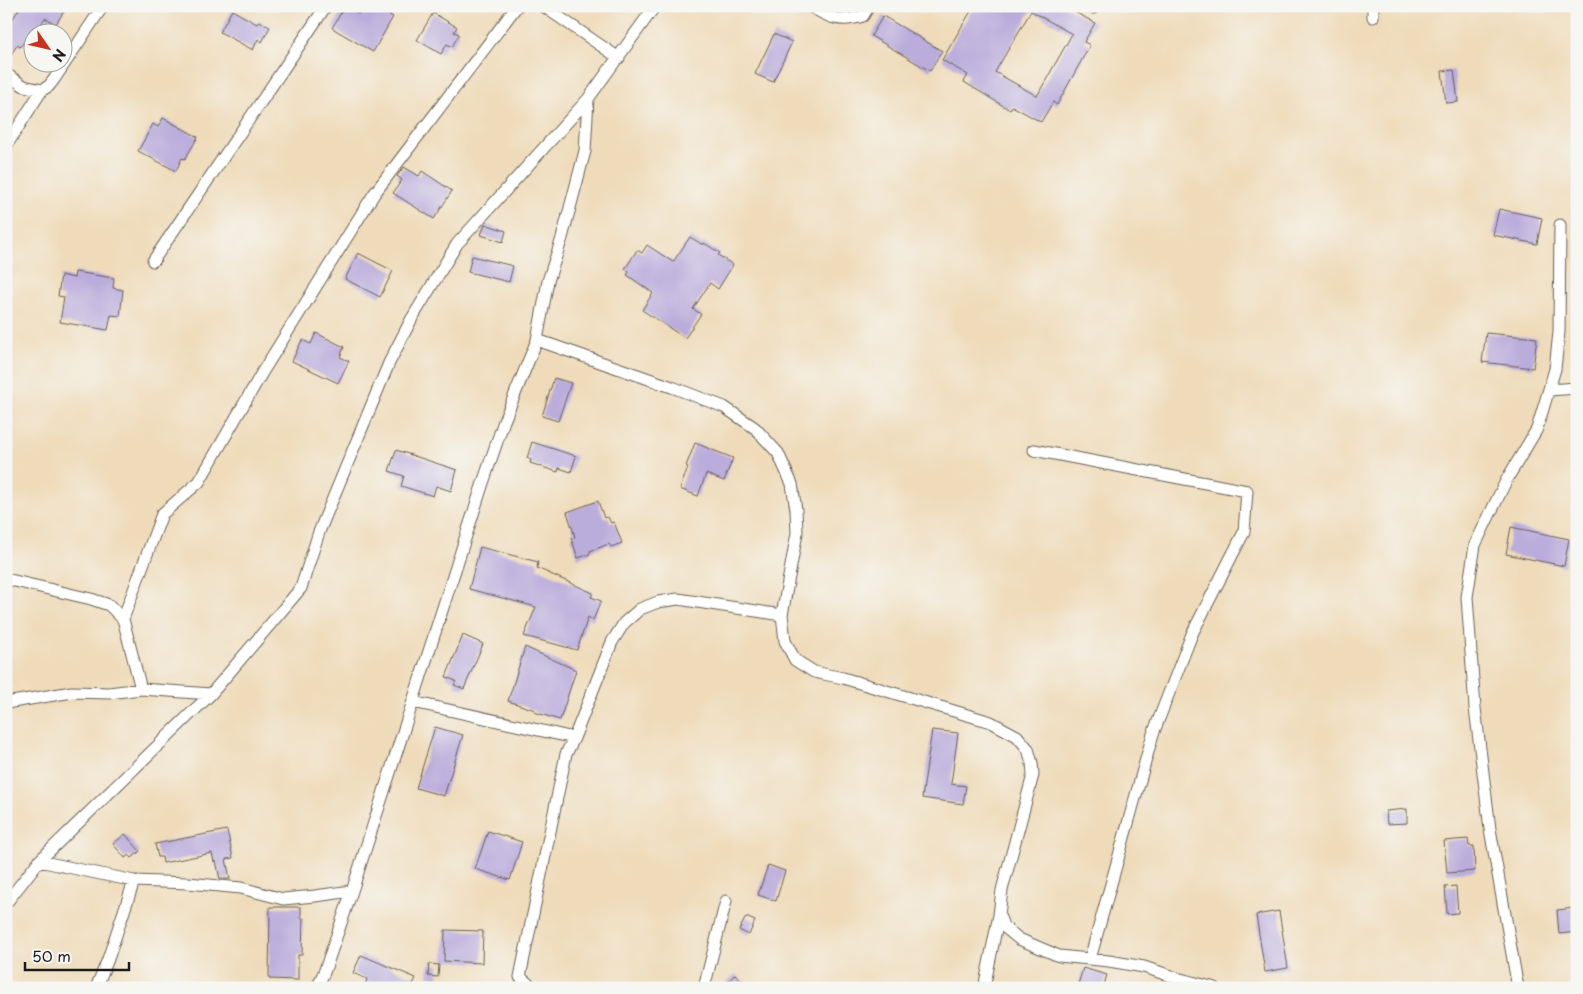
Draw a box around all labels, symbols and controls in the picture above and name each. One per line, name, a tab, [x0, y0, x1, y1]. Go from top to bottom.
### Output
north arrow	[22, 22, 72, 72]
text: N	[47, 45, 71, 66]
scale bar	[25, 939, 129, 971]
text: 50 m	[32, 944, 71, 967]

